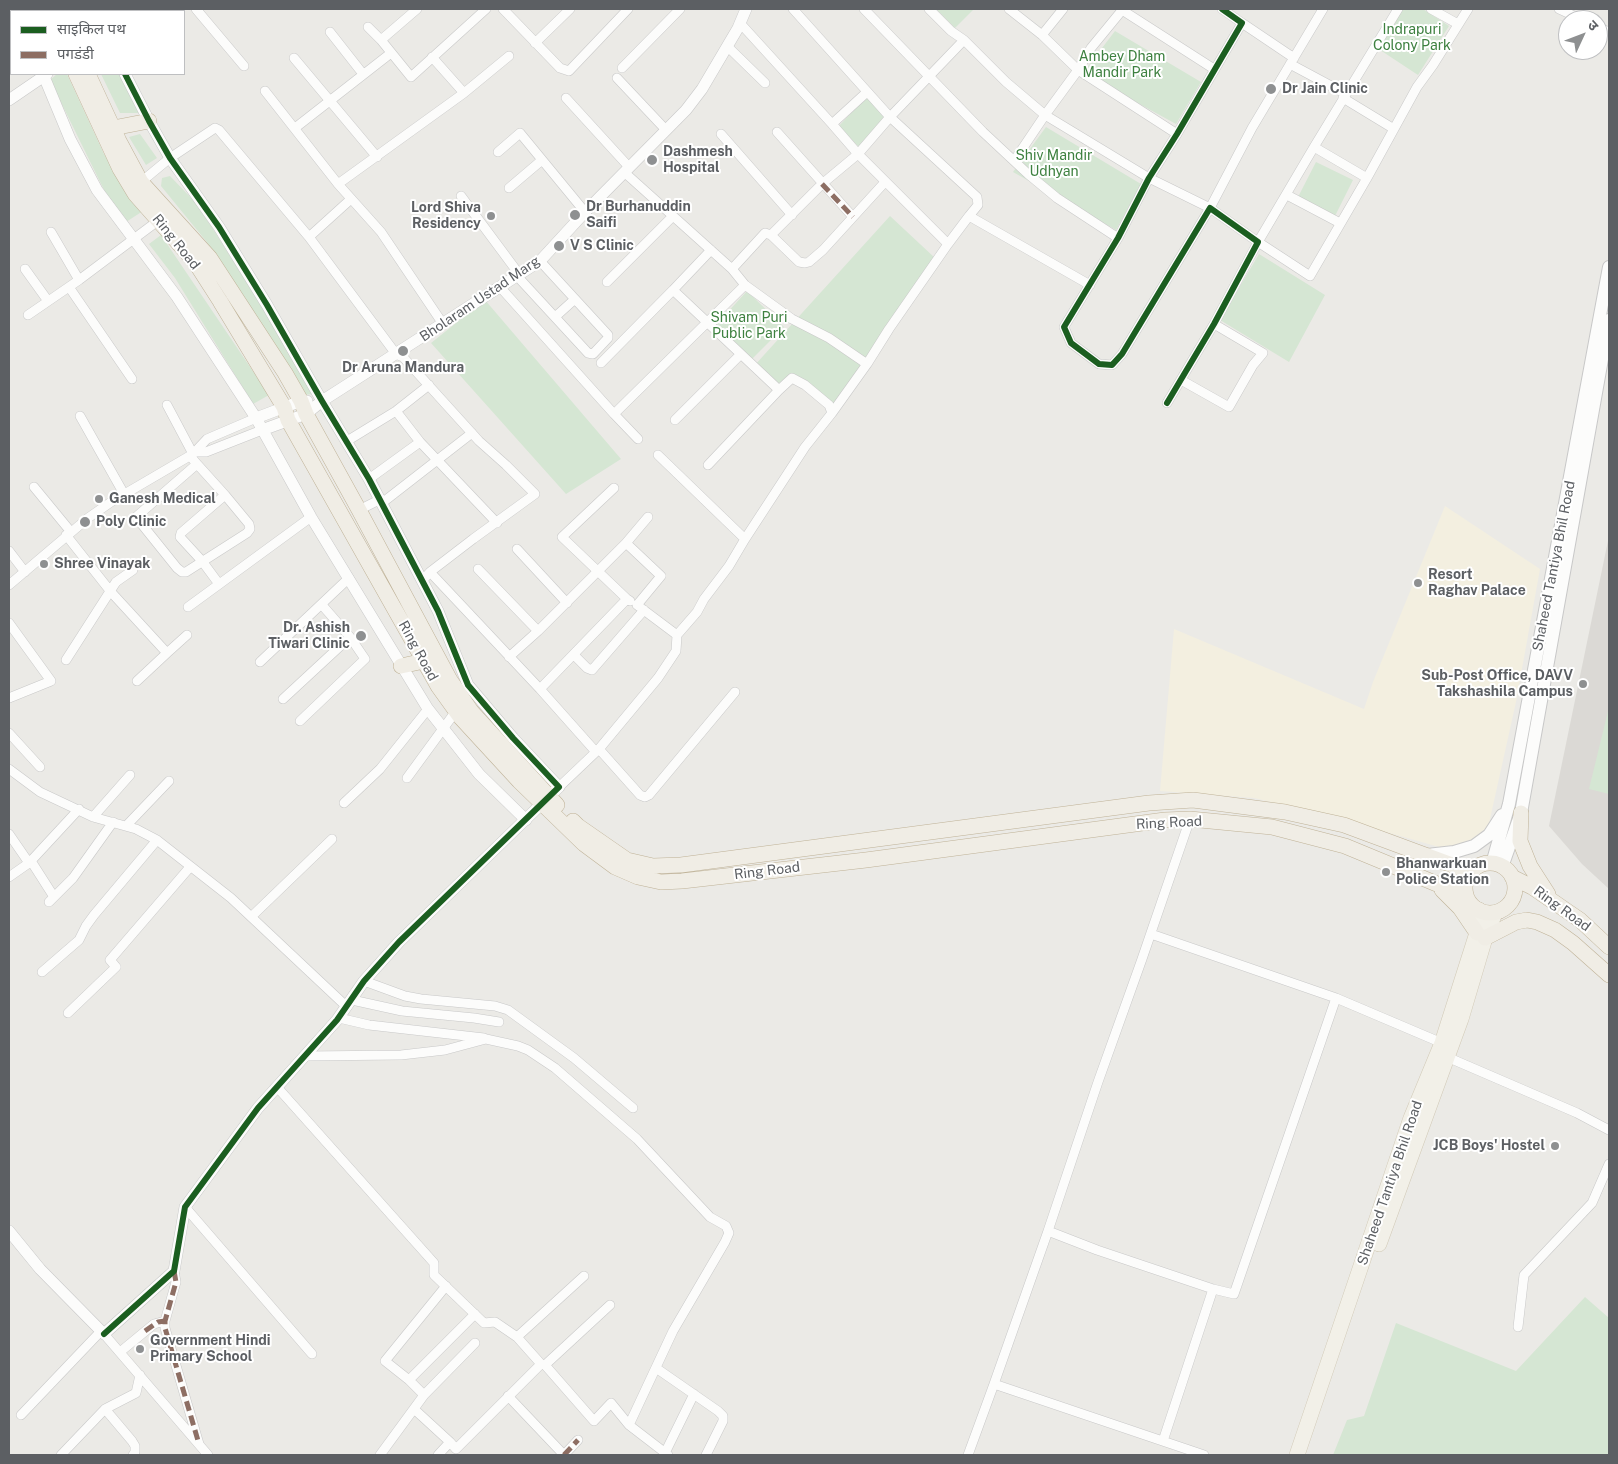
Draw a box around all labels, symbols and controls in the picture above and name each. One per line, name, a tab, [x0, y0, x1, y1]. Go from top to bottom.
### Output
legend	[10, 10, 185, 75]
north arrow	[1558, 10, 1608, 60]
text: उ	[1585, 17, 1602, 34]
text: साइकिल पथ	[57, 20, 126, 37]
park label: Indrapuri Colony Park	[1373, 22, 1451, 54]
text: पगडंडी	[57, 45, 94, 62]
park label: Ambey Dham Mandir Park	[1079, 49, 1165, 82]
place label: Dr Jain Clinic	[1282, 81, 1368, 97]
marker: Dr Jain Clinic	[1264, 82, 1278, 96]
place label: Dashmesh Hospital	[663, 144, 733, 176]
park label: Shiv Mandir Udhyan	[1015, 148, 1093, 180]
marker: Dashmesh Hospital	[645, 153, 659, 167]
place label: Dr Burhanuddin Saifi	[586, 199, 691, 232]
place label: Lord Shiva Residency	[411, 200, 481, 232]
marker: Dr Burhanuddin Saifi	[568, 208, 582, 222]
marker: Lord Shiva Residency	[485, 210, 497, 222]
street label: Ring Road	[149, 211, 203, 273]
place label: V S Clinic	[570, 238, 634, 254]
marker: V S Clinic	[552, 239, 566, 253]
street label: Bholaram Ustad Marg	[417, 252, 543, 346]
park label: Shivam Puri Public Park	[710, 310, 788, 342]
marker: Dr Aruna Mandura	[396, 344, 410, 358]
place label: Dr Aruna Mandura	[342, 360, 464, 376]
street label: Shaheed Tantiya Bhil Road	[1529, 479, 1579, 653]
place label: Ganesh Medical	[109, 491, 216, 507]
marker: Ganesh Medical	[93, 493, 105, 505]
place label: Poly Clinic	[96, 514, 166, 530]
marker: Poly Clinic	[78, 515, 92, 529]
place label: Shree Vinayak	[54, 556, 150, 572]
marker: Shree Vinayak	[38, 558, 50, 570]
place label: Resort Raghav Palace	[1428, 567, 1526, 600]
marker: Resort Raghav Palace	[1412, 577, 1424, 589]
street label: Ring Road	[395, 618, 441, 684]
place label: Dr. Ashish Tiwari Clinic	[268, 620, 350, 652]
marker: Dr. Ashish Tiwari Clinic	[354, 629, 368, 643]
place label: Sub-Post Office, DAVV Takshashila Campus	[1421, 668, 1573, 700]
marker: Sub-Post Office, DAVV Takshashila Campus	[1577, 678, 1589, 690]
street label: Ring Road	[1135, 813, 1203, 833]
place label: Bhanwarkuan Police Station	[1396, 856, 1489, 889]
street label: Ring Road	[733, 859, 801, 883]
marker: Bhanwarkuan Police Station	[1380, 866, 1392, 878]
street label: Ring Road	[1530, 883, 1594, 935]
street label: Shaheed Tantiya Bhil Road	[1354, 1098, 1426, 1268]
place label: JCB Boys' Hostel	[1433, 1138, 1545, 1154]
marker: JCB Boys' Hostel	[1549, 1140, 1561, 1152]
place label: Government Hindi Primary School	[150, 1333, 270, 1365]
marker: Government Hindi Primary School	[134, 1343, 146, 1355]

